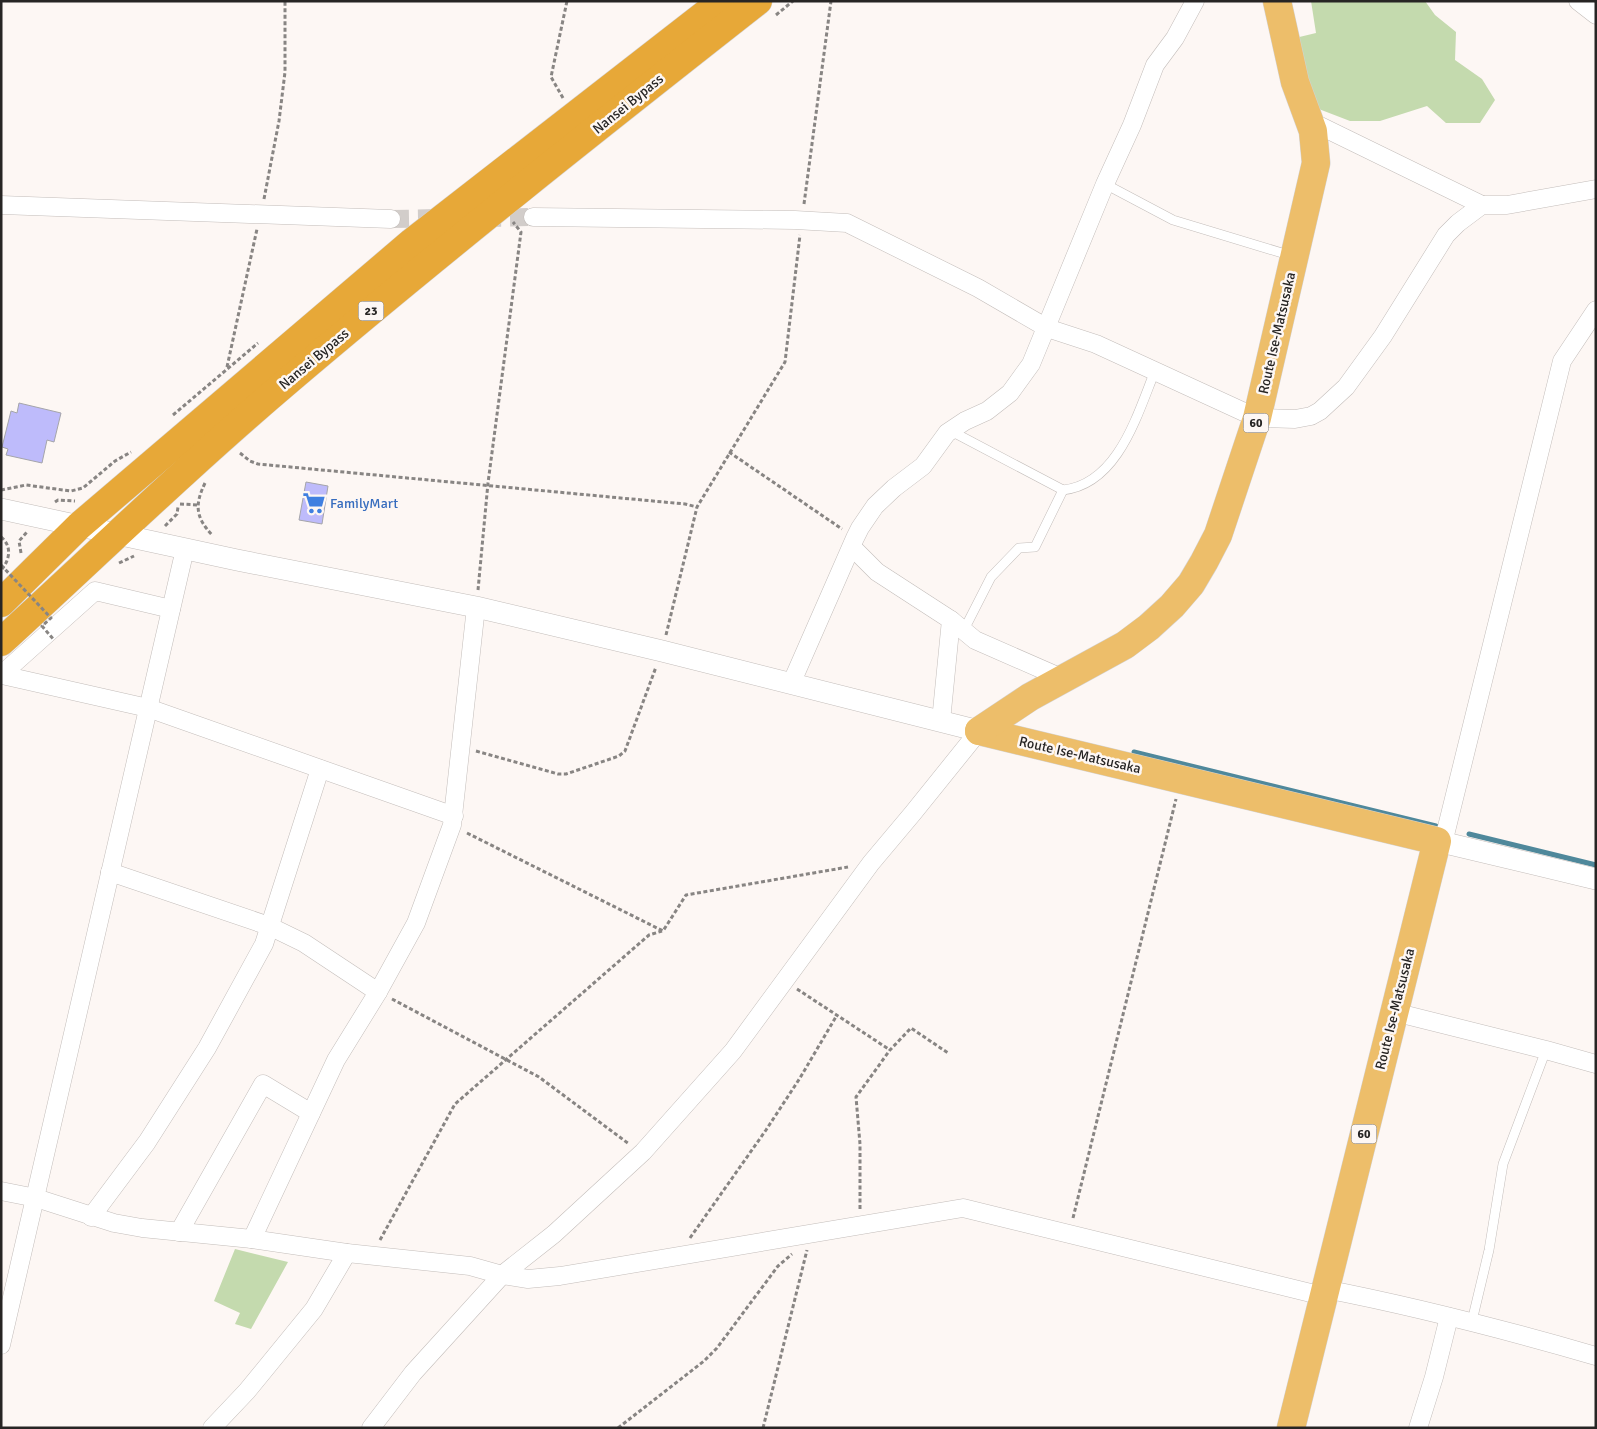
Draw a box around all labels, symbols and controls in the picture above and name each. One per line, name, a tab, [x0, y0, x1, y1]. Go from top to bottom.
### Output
street label: Nansei Bypass	[589, 70, 667, 138]
street label: Route Ise-Matsusaka	[1255, 270, 1299, 396]
road number: 23	[358, 302, 384, 321]
street label: Nansei Bypass	[276, 325, 352, 393]
road number: 60	[1244, 413, 1268, 432]
supermarket icon: FamilyMart	[301, 490, 327, 516]
place label: FamilyMart	[330, 495, 398, 512]
street label: Route Ise-Matsusaka	[1017, 733, 1143, 777]
street label: Route Ise-Matsusaka	[1372, 947, 1418, 1071]
road number: 60	[1352, 1124, 1376, 1144]

